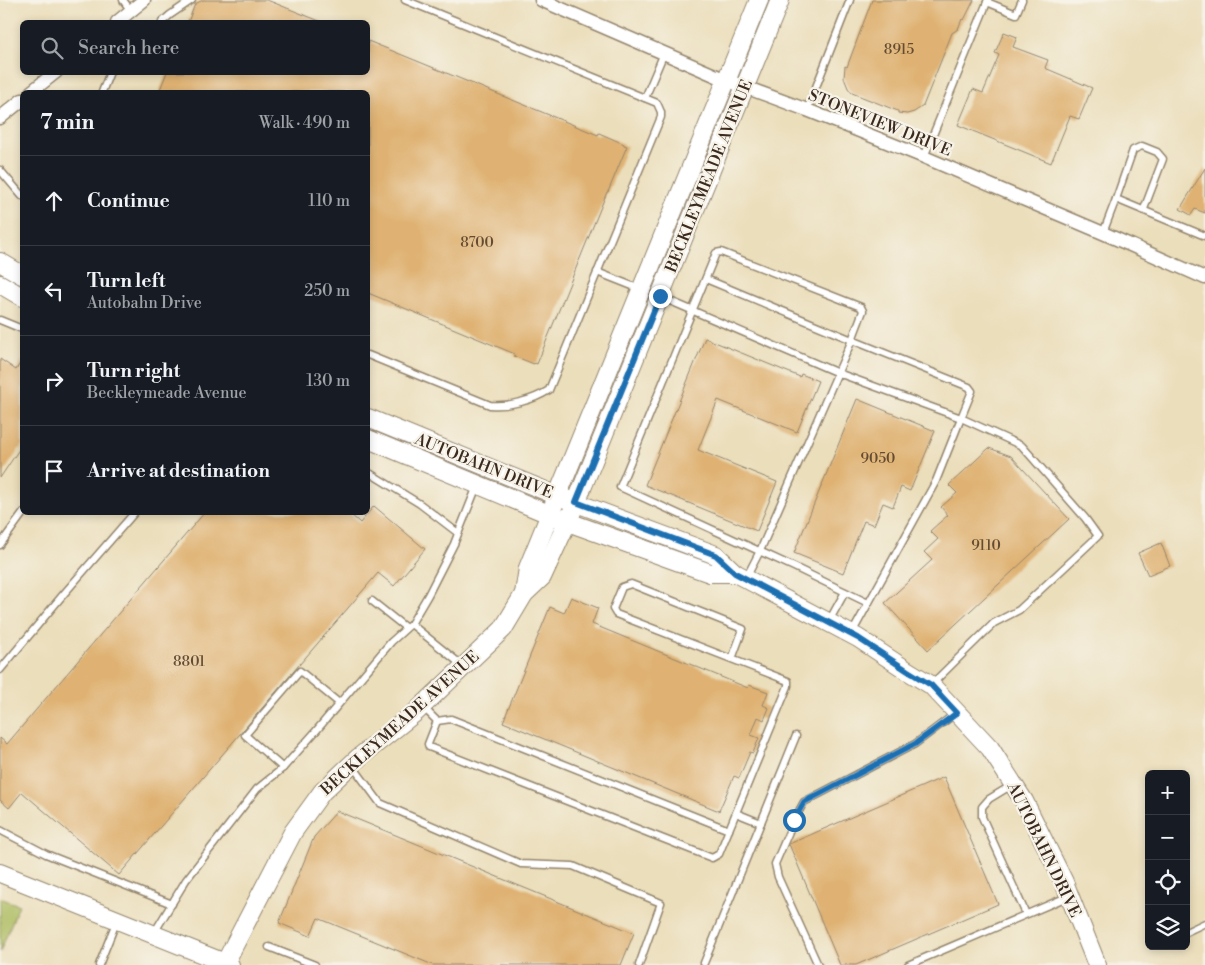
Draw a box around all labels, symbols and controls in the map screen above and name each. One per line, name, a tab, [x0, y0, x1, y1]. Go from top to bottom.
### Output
search box	[20, 20, 370, 75]
icon: search	[38, 34, 66, 62]
text: Search here	[78, 36, 179, 60]
house number: 8915	[884, 41, 914, 59]
street label: BECKLEYMEADE AVENUE	[661, 77, 757, 276]
street label: STONEVIEW DRIVE	[805, 85, 955, 161]
text: 7 min	[40, 110, 94, 136]
text: Walk · 490 m	[259, 113, 350, 133]
icon: ahead	[40, 187, 68, 215]
text: Continue	[87, 189, 170, 213]
text: 110 m	[308, 191, 350, 211]
house number: 8700	[460, 234, 494, 252]
text: Turn left	[87, 269, 166, 293]
icon: left	[40, 277, 68, 305]
text: 250 m	[304, 281, 350, 301]
route end	[649, 285, 672, 308]
text: Autobahn Drive	[87, 293, 202, 313]
text: Turn right	[87, 359, 180, 383]
icon: right	[40, 367, 68, 395]
text: 130 m	[306, 371, 350, 391]
text: Beckleymeade Avenue	[87, 383, 247, 403]
street label: AUTOBAHN DRIVE	[411, 429, 556, 503]
house number: 9050	[861, 450, 895, 468]
icon: arrive	[40, 457, 68, 485]
text: Arrive at destination	[87, 459, 270, 483]
house number: 9110	[971, 537, 1001, 555]
street label: BECKLEYMEADE AVENUE	[316, 646, 483, 800]
house number: 8801	[173, 653, 205, 671]
map controls	[1145, 770, 1190, 950]
button: +	[1145, 770, 1190, 815]
street label: AUTOBAHN DRIVE	[1002, 778, 1085, 921]
route start	[783, 809, 806, 832]
button: −	[1145, 815, 1190, 860]
button: locate	[1145, 860, 1190, 905]
button: layers	[1145, 905, 1190, 950]

